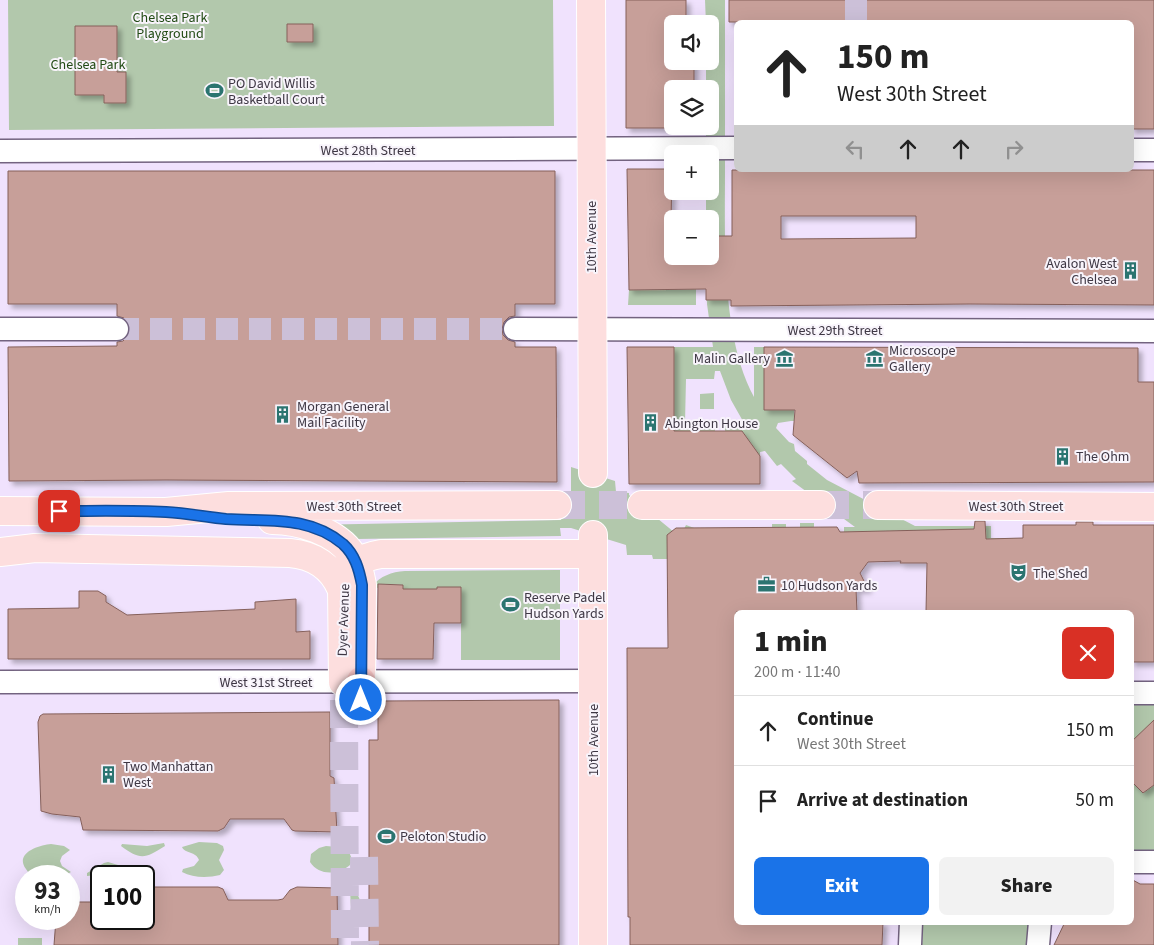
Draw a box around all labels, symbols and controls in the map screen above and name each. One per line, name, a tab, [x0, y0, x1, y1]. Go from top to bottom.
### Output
park label: Chelsea Park Playground	[133, 8, 207, 44]
map controls	[664, 15, 719, 265]
button: sound	[664, 15, 719, 70]
text: 150 m	[837, 32, 929, 82]
icon: ahead	[754, 40, 819, 105]
park label: Chelsea Park	[51, 55, 125, 75]
place label: PO David Willis Basketball Court	[228, 74, 325, 110]
text: West 30th Street	[837, 78, 987, 110]
button: layers	[664, 80, 719, 135]
sports icon: PO David Willis Basketball Court	[204, 81, 224, 101]
icon: left	[841, 135, 869, 163]
icon: ahead	[894, 135, 922, 163]
icon: ahead	[947, 135, 975, 163]
icon: right	[1000, 135, 1028, 163]
street label: West 28th Street	[320, 141, 416, 161]
button: +	[664, 145, 719, 200]
street label: 10th Avenue	[582, 201, 602, 273]
button: −	[664, 210, 719, 265]
place label: Avalon West Chelsea	[1046, 254, 1117, 290]
building icon: Avalon West Chelsea	[1121, 261, 1141, 281]
street label: West 29th Street	[787, 321, 883, 341]
place label: Microscope Gallery	[889, 341, 956, 377]
museum icon: Malin Gallery	[774, 348, 794, 368]
museum icon: Microscope Gallery	[865, 348, 885, 368]
place label: Malin Gallery	[694, 349, 770, 369]
place label: Morgan General Mail Facility	[297, 397, 390, 433]
building icon: Morgan General Mail Facility	[273, 404, 293, 424]
building icon: Abington House	[641, 413, 661, 433]
place label: Abington House	[665, 414, 758, 434]
building icon: The Ohm	[1052, 446, 1072, 466]
place label: The Ohm	[1076, 447, 1129, 467]
pin	[38, 490, 80, 532]
icon: arrive	[45, 497, 73, 525]
street label: West 30th Street	[306, 497, 402, 517]
street label: West 30th Street	[968, 497, 1064, 517]
theatre icon: The Shed	[1009, 563, 1029, 583]
place label: The Shed	[1033, 564, 1088, 584]
office icon: 10 Hudson Yards	[757, 575, 777, 595]
place label: 10 Hudson Yards	[781, 576, 877, 596]
street label: Dyer Avenue	[333, 583, 355, 657]
place label: Reserve Padel Hudson Yards	[524, 588, 606, 624]
sports icon: Reserve Padel Hudson Yards	[500, 595, 520, 615]
text: 1 min	[754, 620, 828, 663]
button: close	[1062, 627, 1114, 679]
text: 200 m · 11:40	[754, 661, 841, 683]
street label: West 31st Street	[219, 673, 313, 693]
position arrow	[334, 673, 386, 725]
street label: 10th Avenue	[584, 704, 604, 776]
text: Continue	[797, 706, 874, 733]
icon: ahead	[754, 717, 782, 745]
text: 150 m	[1066, 717, 1114, 744]
text: West 30th Street	[797, 733, 906, 755]
place label: Two Manhattan West	[123, 757, 213, 793]
building icon: Two Manhattan West	[99, 764, 119, 784]
icon: arrive	[754, 787, 782, 815]
text: Arrive at destination	[797, 787, 968, 814]
text: 50 m	[1076, 787, 1114, 814]
sports icon: Peloton Studio	[376, 826, 396, 846]
place label: Peloton Studio	[400, 827, 486, 847]
button: Exit	[754, 857, 929, 915]
button: Share	[939, 857, 1114, 915]
speed limit sign: 100	[90, 865, 155, 930]
text: 93	[34, 873, 61, 909]
text: km/h	[34, 901, 61, 918]

